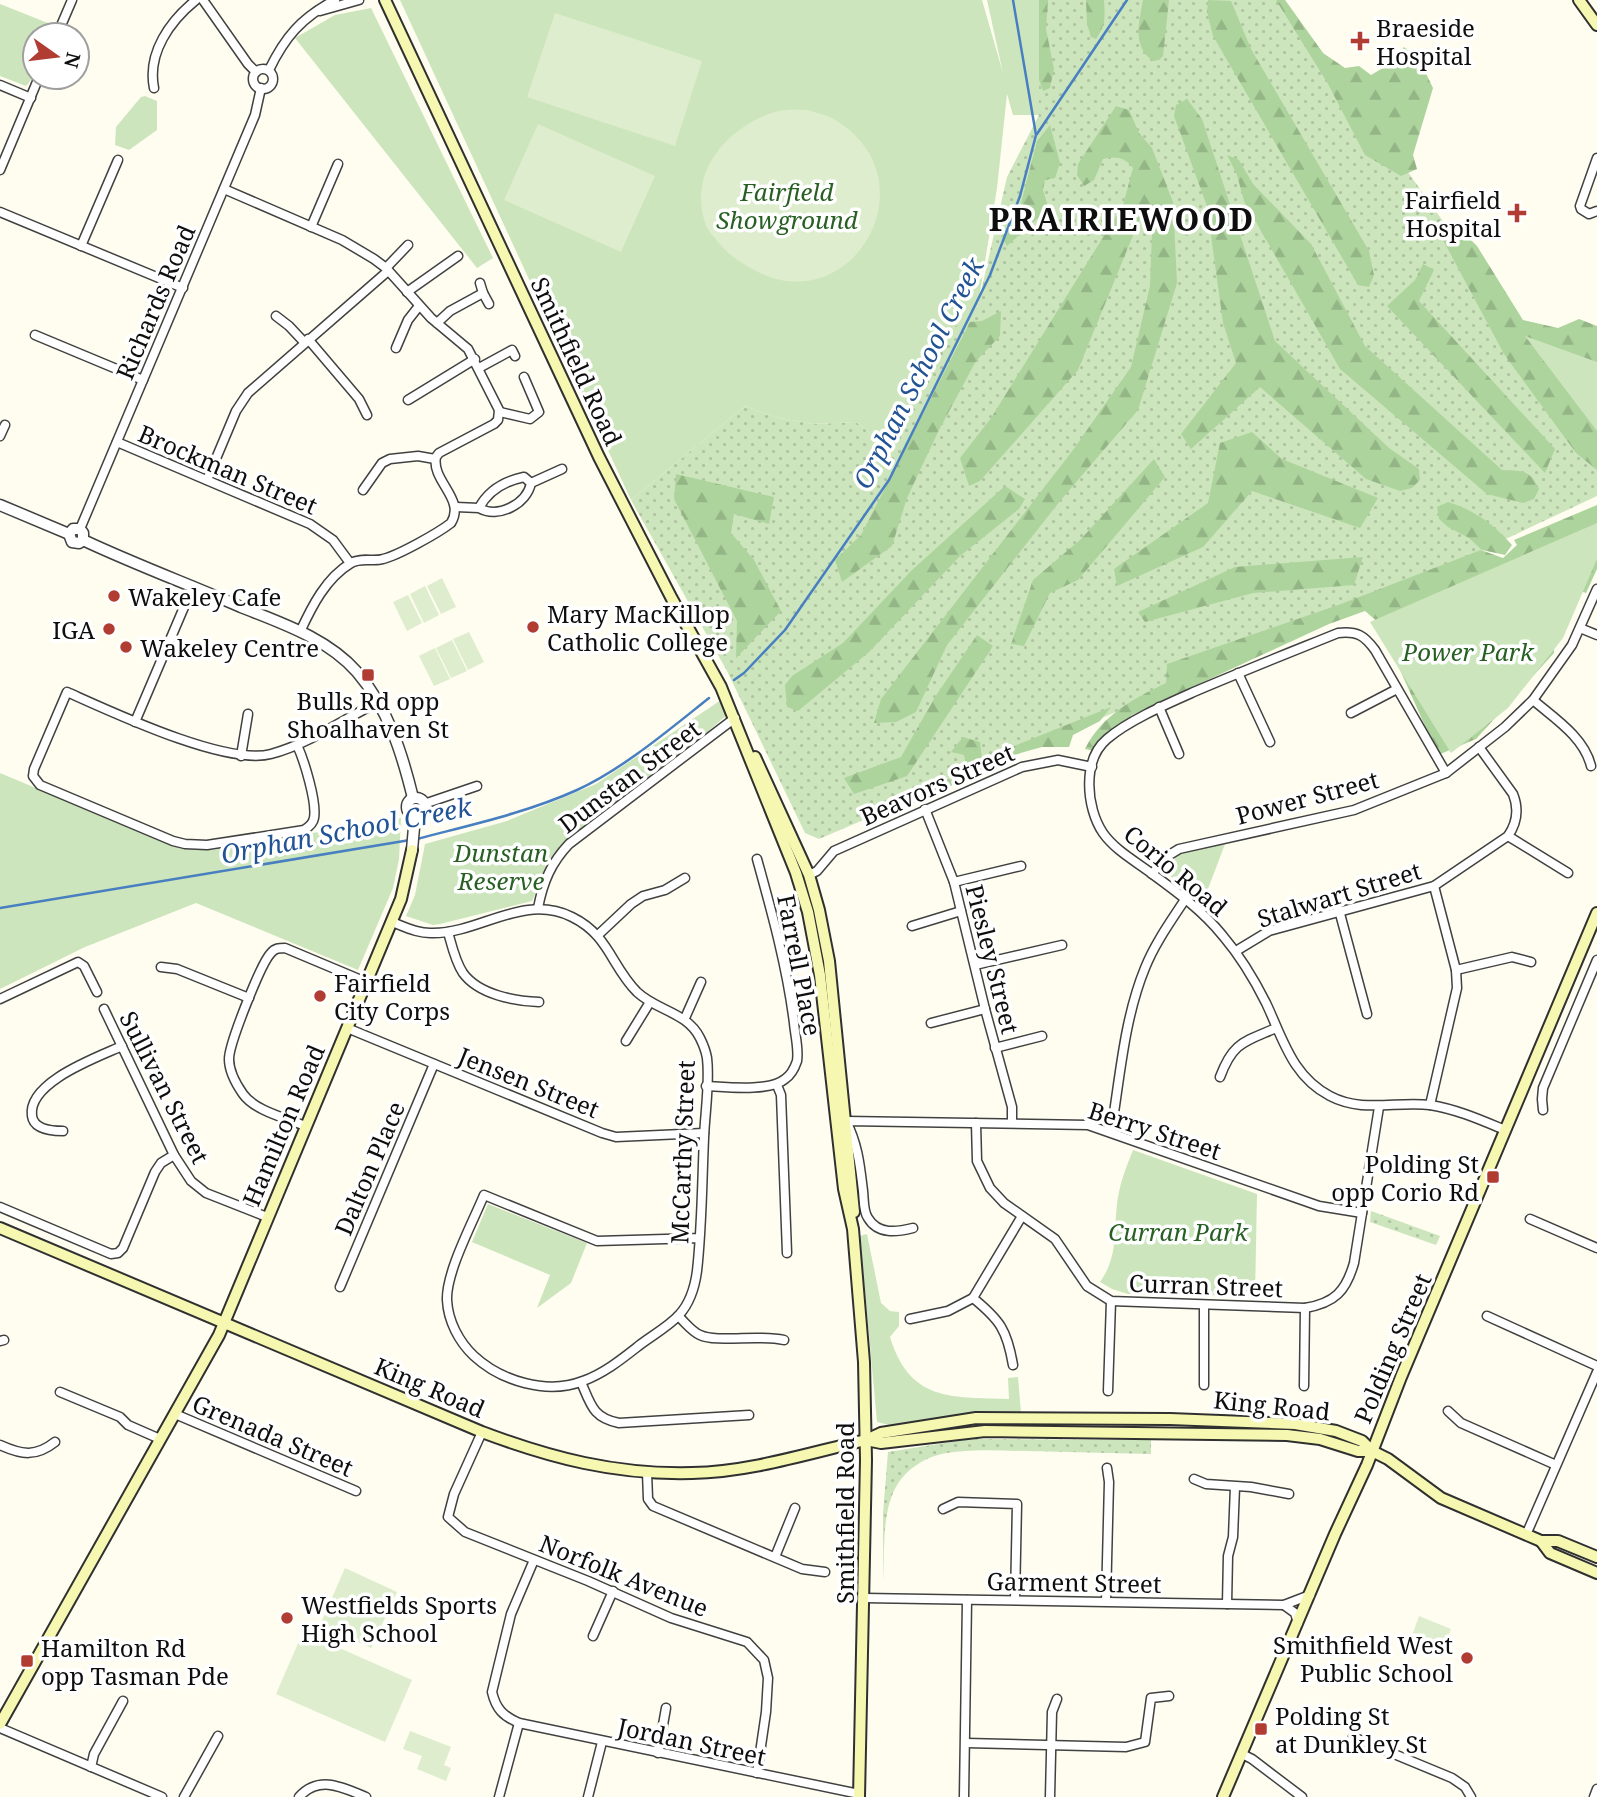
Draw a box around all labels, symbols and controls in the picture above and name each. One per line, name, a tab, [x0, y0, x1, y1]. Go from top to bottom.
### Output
place label: Braeside Hospital	[1376, 11, 1475, 72]
north arrow	[21, 21, 91, 91]
marker: Braeside Hospital	[1350, 31, 1370, 51]
text: N	[58, 50, 87, 71]
park label: Fairfield Showground	[716, 175, 858, 236]
place label: Fairfield Hospital	[1404, 183, 1502, 244]
district label: PRAIRIEWOOD	[989, 197, 1255, 240]
marker: Fairfield Hospital	[1507, 203, 1527, 223]
street label: Richards Road	[108, 219, 203, 384]
water label: Orphan School Creek	[844, 250, 992, 495]
street label: Smithfield Road	[524, 271, 631, 451]
street label: Brockman Street	[133, 416, 323, 522]
place label: Wakeley Cafe	[128, 580, 281, 613]
marker: Wakeley Cafe	[106, 588, 122, 604]
place label: Mary MacKillop Catholic College	[547, 597, 730, 658]
place label: IGA	[52, 613, 95, 646]
marker: Mary MacKillop Catholic College	[525, 619, 541, 635]
marker: IGA	[101, 621, 117, 637]
place label: Wakeley Centre	[140, 631, 319, 664]
park label: Power Park	[1401, 635, 1535, 668]
marker: Wakeley Centre	[118, 639, 134, 655]
marker: Bulls Rd opp Shoalhaven St	[360, 667, 376, 683]
place label: Bulls Rd opp Shoalhaven St	[287, 684, 449, 745]
street label: Dunstan Street	[551, 712, 707, 840]
street label: Beavors Street	[855, 735, 1019, 833]
street label: Power Street	[1232, 762, 1382, 832]
water label: Orphan School Creek	[218, 788, 476, 872]
street label: Corio Road	[1117, 817, 1235, 923]
park label: Dunstan Reserve	[453, 836, 548, 897]
street label: Stalwart Street	[1253, 853, 1425, 935]
street label: Piesley Street	[959, 881, 1027, 1037]
street label: Farrell Place	[770, 891, 830, 1039]
place label: Fairfield City Corps	[334, 966, 450, 1027]
marker: Fairfield City Corps	[312, 988, 328, 1004]
street label: Sullivan Street	[112, 1005, 218, 1169]
street label: Jensen Street	[453, 1038, 604, 1125]
street label: Hamilton Road	[234, 1039, 332, 1211]
street label: McCarthy Street	[662, 1060, 702, 1244]
street label: Berry Street	[1084, 1093, 1226, 1167]
street label: Dalton Place	[326, 1096, 412, 1240]
place label: Polding St opp Corio Rd	[1331, 1147, 1479, 1208]
marker: Polding St opp Corio Rd	[1485, 1169, 1501, 1185]
park label: Curran Park	[1108, 1215, 1249, 1248]
street label: Curran Street	[1128, 1266, 1284, 1304]
street label: Polding Street	[1346, 1268, 1438, 1428]
street label: King Road	[370, 1349, 491, 1425]
street label: King Road	[1212, 1382, 1332, 1428]
street label: Grenada Street	[188, 1386, 358, 1484]
street label: Smithfield Road	[828, 1422, 861, 1604]
street label: Norfolk Avenue	[535, 1526, 713, 1624]
street label: Garment Street	[986, 1564, 1162, 1600]
place label: Westfields Sports High School	[301, 1588, 497, 1649]
marker: Westfields Sports High School	[279, 1610, 295, 1626]
place label: Smithfield West Public School	[1273, 1628, 1454, 1689]
place label: Hamilton Rd opp Tasman Pde	[41, 1631, 229, 1692]
marker: Smithfield West Public School	[1459, 1650, 1475, 1666]
marker: Hamilton Rd opp Tasman Pde	[19, 1653, 35, 1669]
place label: Polding St at Dunkley St	[1275, 1699, 1427, 1760]
street label: Jordan Street	[614, 1709, 769, 1773]
marker: Polding St at Dunkley St	[1253, 1721, 1269, 1737]

